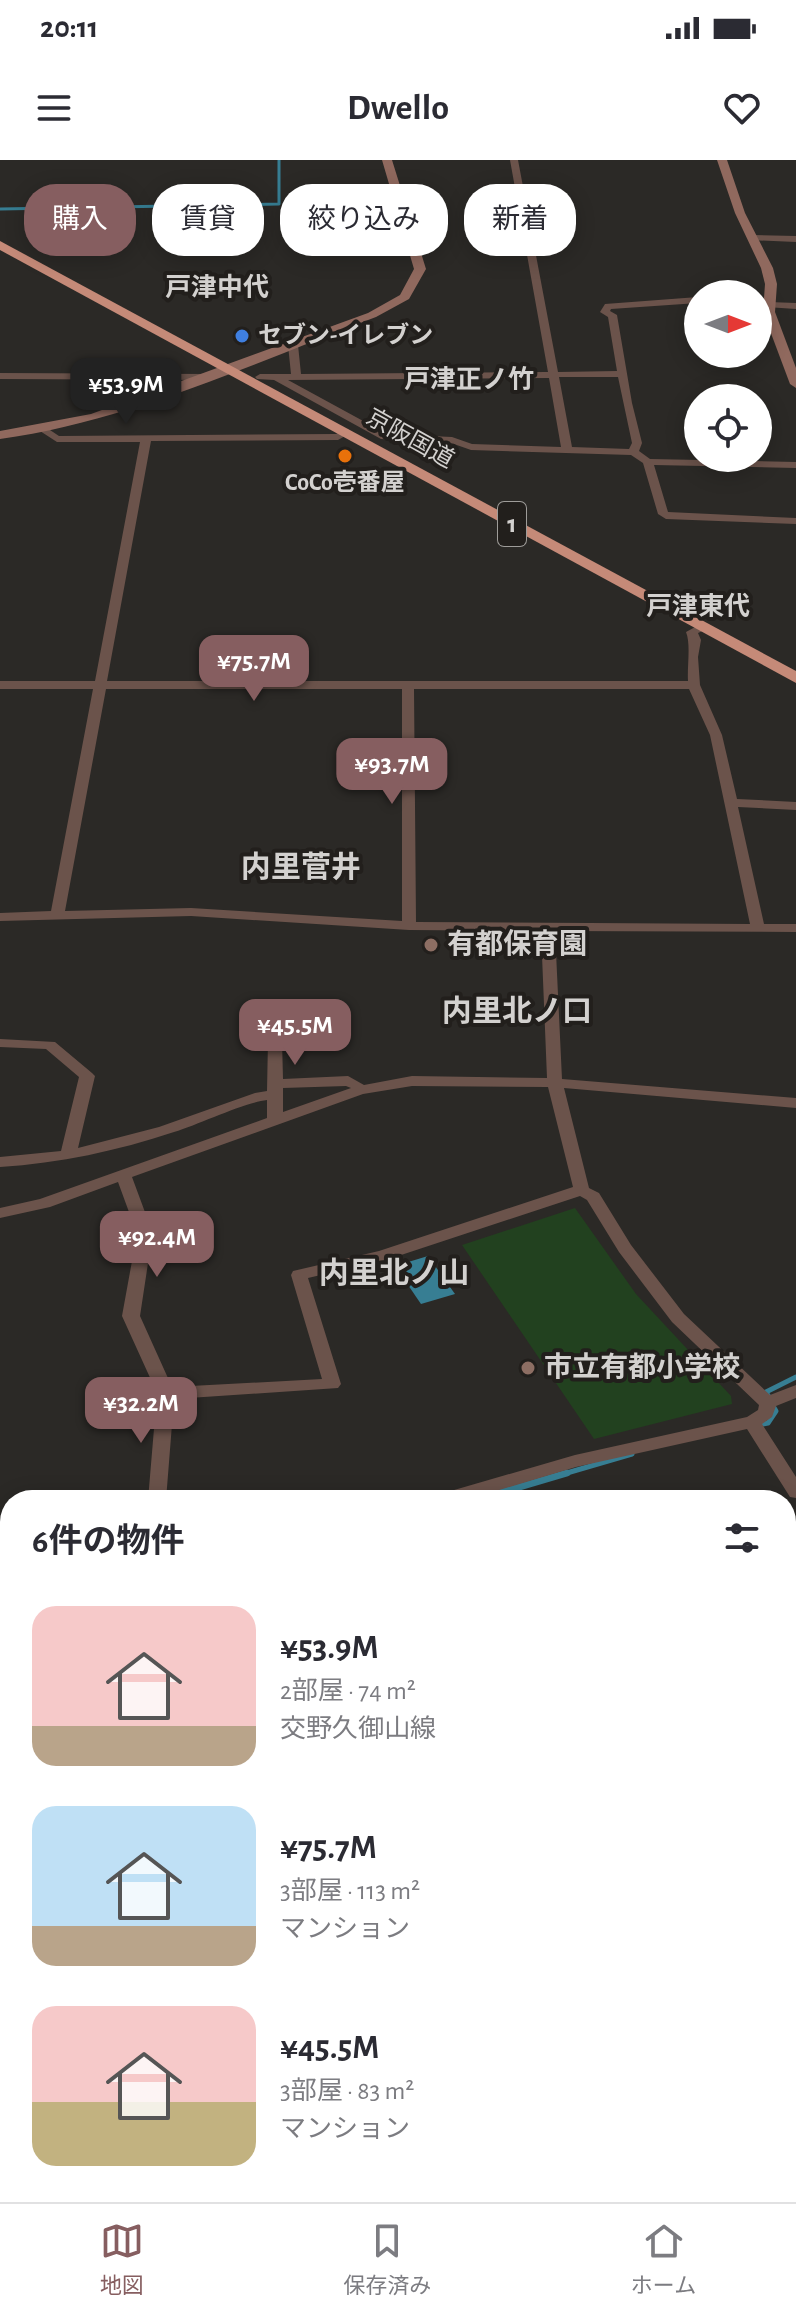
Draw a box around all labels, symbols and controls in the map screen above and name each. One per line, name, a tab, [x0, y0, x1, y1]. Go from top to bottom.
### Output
text: 20:11	[40, 13, 98, 43]
icon: menu	[32, 86, 76, 130]
icon: heart	[720, 86, 764, 130]
text: Dwello	[347, 90, 449, 126]
chip: 購入	[24, 184, 136, 256]
chip: 賃貸	[152, 184, 264, 256]
chip: 絞り込み	[280, 184, 448, 256]
chip: 新着	[464, 184, 576, 256]
district label: 戸津中代	[165, 273, 269, 301]
north arrow	[684, 280, 772, 368]
map controls	[684, 280, 772, 472]
place label: セブン-イレブン	[258, 322, 433, 348]
marker: セブン-イレブン	[233, 327, 251, 345]
pin: ¥53.9M	[61, 358, 191, 426]
district label: 戸津正ノ竹	[404, 365, 534, 393]
text: ¥53.9M	[88, 371, 164, 397]
button: locate	[684, 384, 772, 472]
street label: 京阪国道	[362, 403, 459, 473]
marker: CoCo壱番屋	[336, 447, 354, 465]
place label: CoCo壱番屋	[285, 469, 405, 495]
road number: 1	[498, 502, 526, 546]
district label: 戸津東代	[646, 592, 750, 620]
pin: ¥75.7M	[189, 635, 319, 703]
text: ¥75.7M	[217, 648, 291, 674]
pin: ¥93.7M	[327, 738, 457, 806]
text: ¥93.7M	[354, 751, 430, 777]
district label: 内里菅井	[241, 851, 361, 883]
place label: 有都保育園	[447, 929, 587, 959]
marker: 有都保育園	[422, 936, 440, 954]
district label: 内里北ノ口	[442, 995, 592, 1027]
pin: ¥45.5M	[230, 999, 360, 1067]
text: ¥45.5M	[257, 1012, 333, 1038]
pin: ¥92.4M	[92, 1211, 222, 1279]
text: ¥92.4M	[118, 1224, 196, 1250]
district label: 内里北ノ山	[319, 1257, 469, 1289]
place label: 市立有都小学校	[544, 1352, 740, 1382]
marker: 市立有都小学校	[519, 1359, 537, 1377]
pin: ¥32.2M	[76, 1377, 206, 1445]
text: ¥32.2M	[103, 1390, 179, 1416]
icon: filters	[720, 1516, 764, 1560]
text: 6件の物件	[32, 1525, 184, 1559]
text: ¥53.9M	[280, 1631, 379, 1665]
icon: home	[96, 1638, 192, 1734]
text: 2部屋 · 74 m²	[280, 1678, 416, 1704]
text: 交野久御山線	[280, 1716, 436, 1742]
text: ¥75.7M	[280, 1831, 377, 1865]
icon: home	[96, 1838, 192, 1934]
text: 3部屋 · 113 m²	[280, 1878, 420, 1904]
text: マンション	[280, 1916, 410, 1942]
text: ¥45.5M	[280, 2031, 379, 2065]
icon: home	[96, 2038, 192, 2134]
text: 3部屋 · 83 m²	[280, 2078, 414, 2104]
text: マンション	[280, 2116, 410, 2142]
tab: 地図	[100, 2219, 144, 2299]
tab: 保存済み	[343, 2219, 431, 2299]
tab: ホーム	[631, 2219, 696, 2299]

